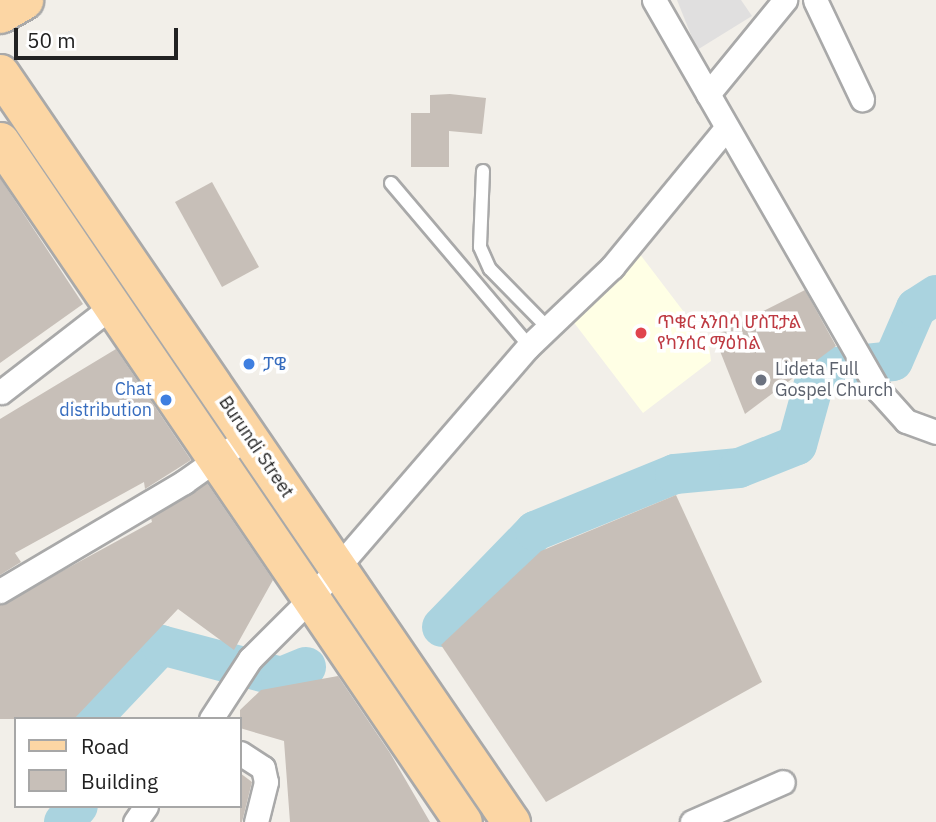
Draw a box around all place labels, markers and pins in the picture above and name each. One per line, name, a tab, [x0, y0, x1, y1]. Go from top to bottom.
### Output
place label: ጥቁር አንበሳ ሆስፒታል የካንሰር ማዕከል	[657, 312, 801, 354]
marker: ጥቁር አንበሳ ሆስፒታል የካንሰር ማዕከል	[631, 323, 651, 343]
place label: ፓዌ	[263, 353, 286, 375]
marker: ፓዌ	[241, 356, 257, 372]
place label: Lideta Full Gospel Church	[775, 359, 893, 402]
marker: Lideta Full Gospel Church	[753, 372, 769, 388]
place label: Chat distribution	[59, 379, 152, 422]
marker: Chat distribution	[158, 392, 174, 408]

